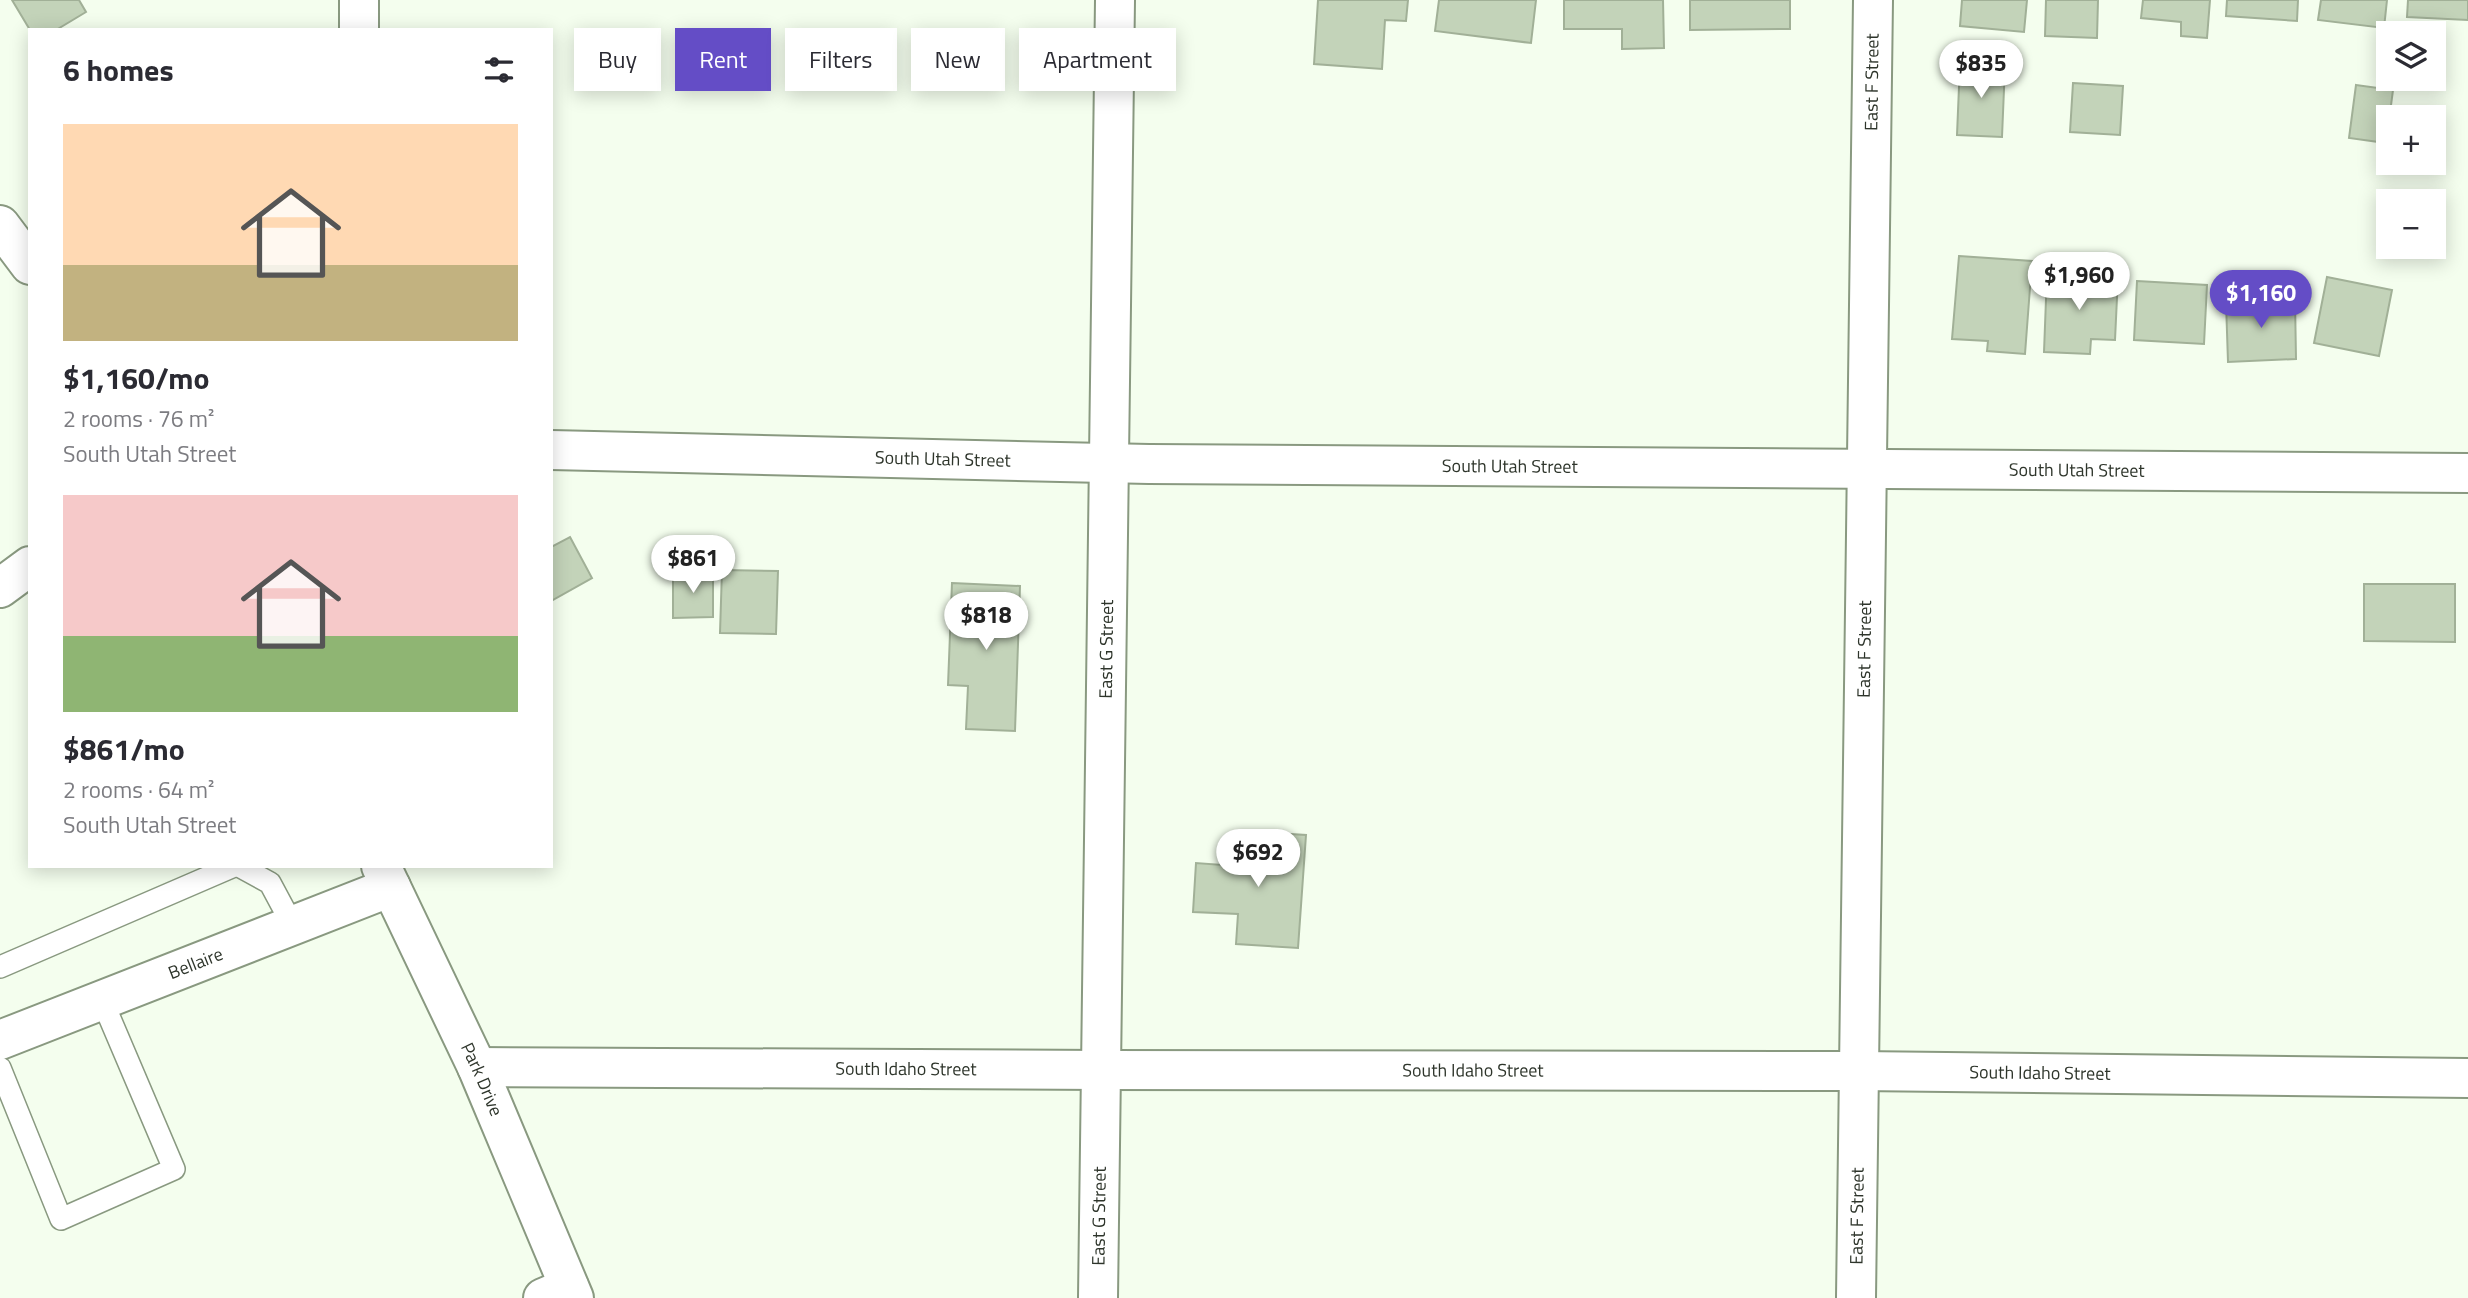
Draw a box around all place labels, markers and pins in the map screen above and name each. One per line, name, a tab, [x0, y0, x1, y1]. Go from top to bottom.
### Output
pin: $835	[1940, 41, 2022, 100]
pin: $1,960	[2022, 252, 2136, 312]
pin: $1,160	[2204, 270, 2318, 330]
pin: $861	[652, 536, 734, 595]
pin: $818	[945, 592, 1027, 652]
pin: $692	[1217, 830, 1299, 889]

